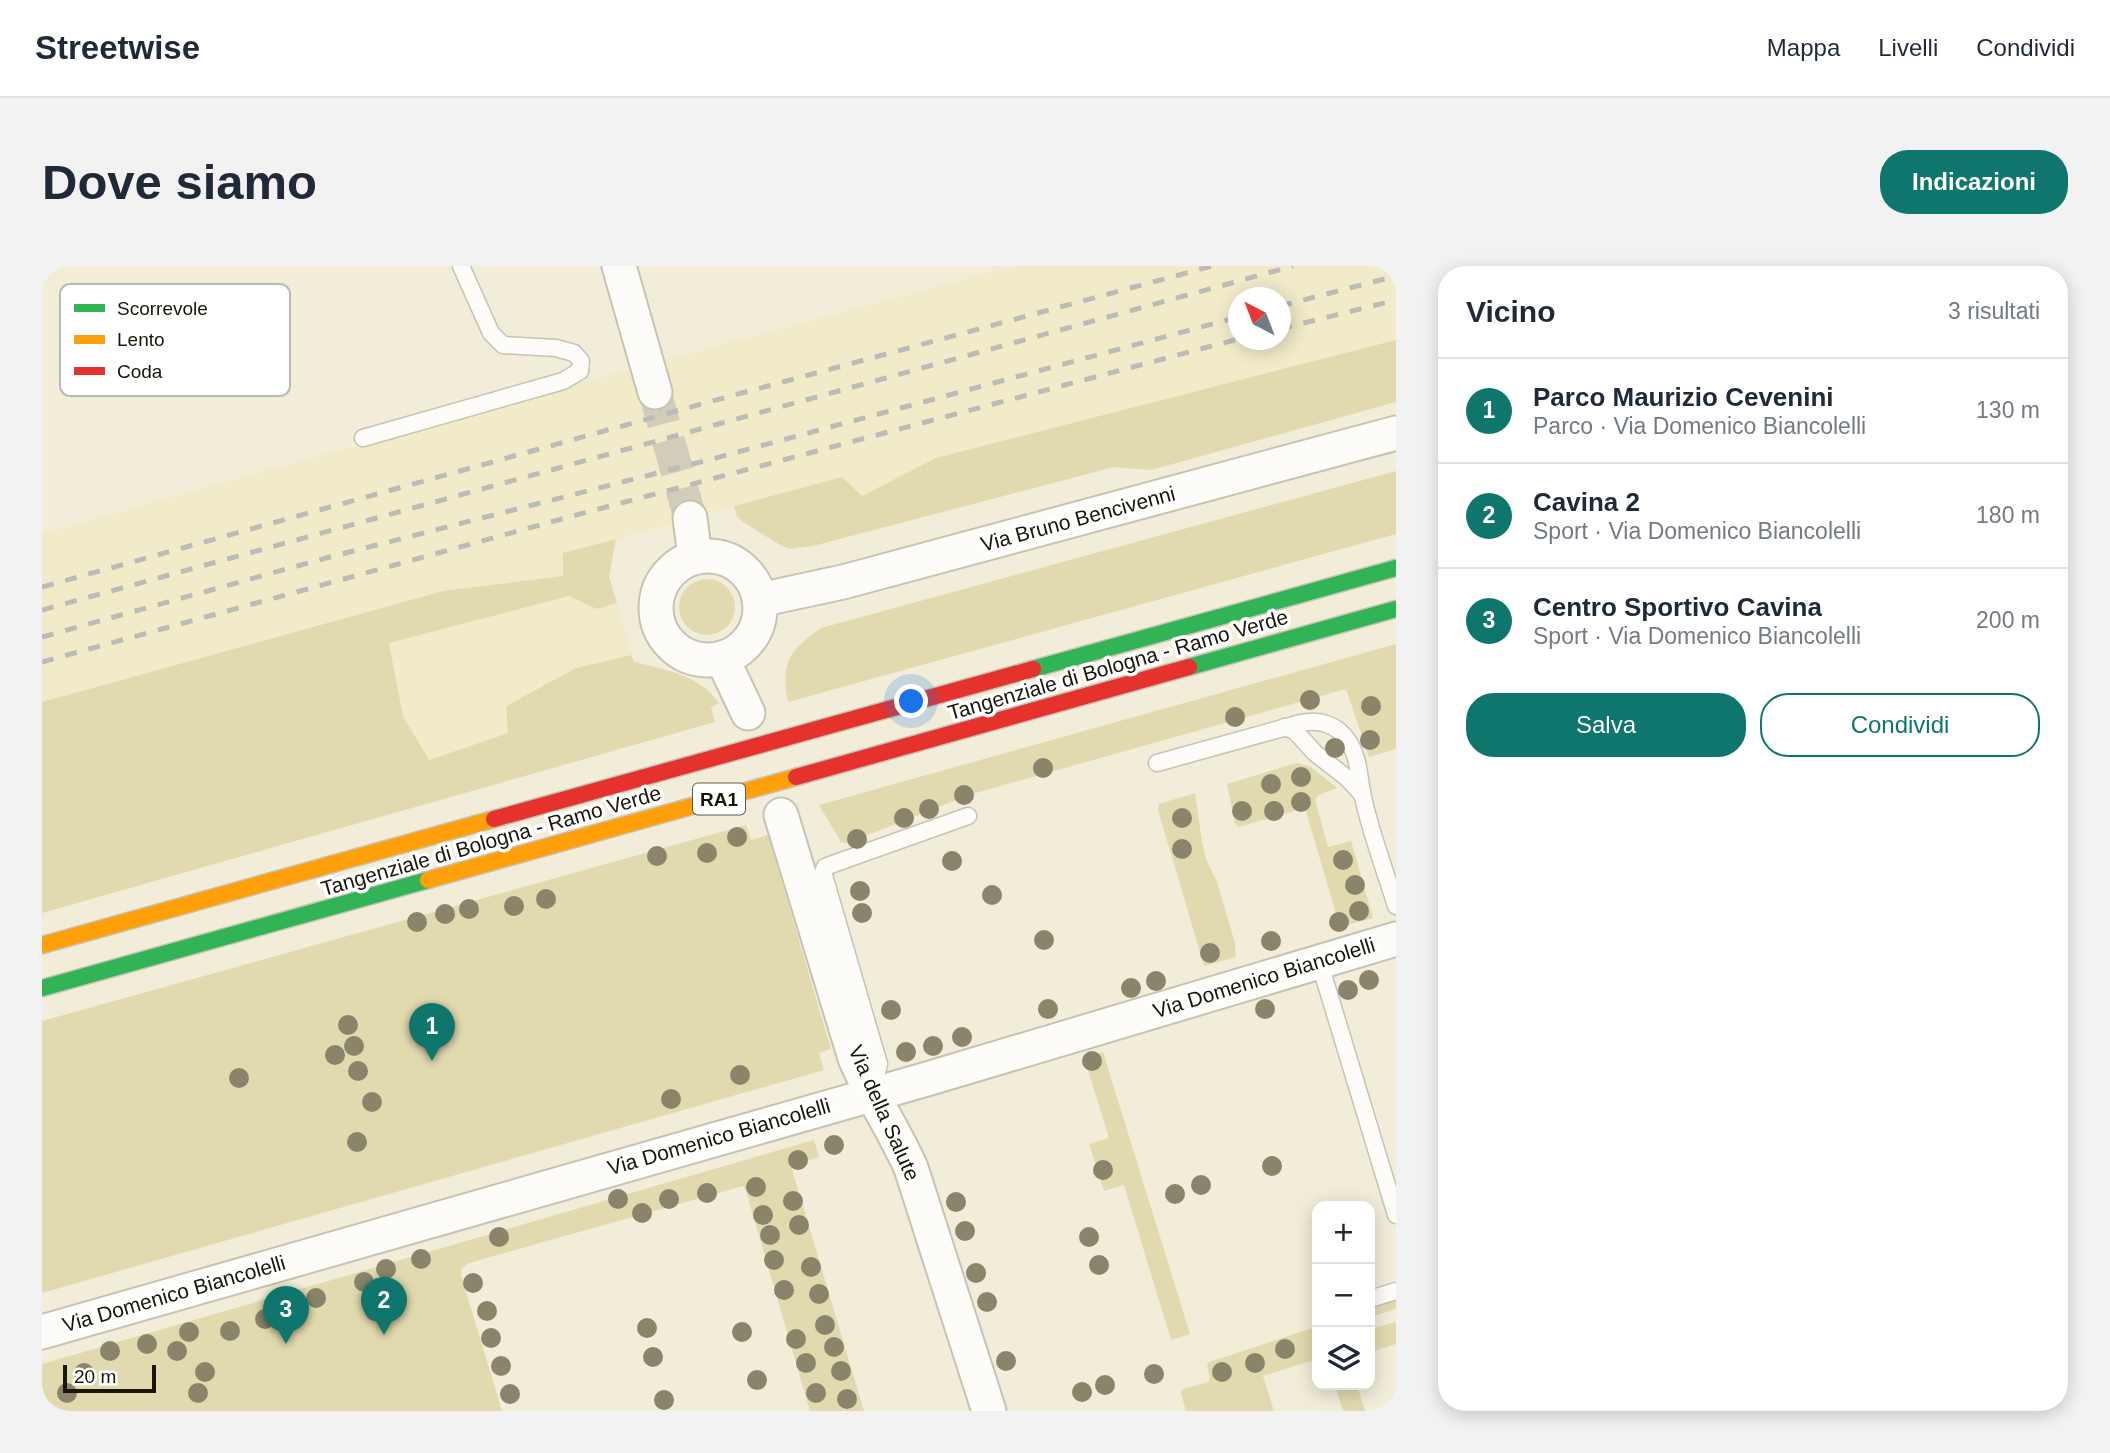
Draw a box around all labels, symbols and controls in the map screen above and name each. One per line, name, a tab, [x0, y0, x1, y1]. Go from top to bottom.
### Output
text: Streetwise	[35, 29, 200, 66]
text: Mappa	[1767, 34, 1840, 61]
text: Livelli	[1878, 34, 1938, 61]
text: Condividi	[1976, 34, 2075, 61]
button: Indicazioni	[1880, 150, 2068, 214]
text: Dove siamo	[42, 155, 317, 209]
legend	[60, 284, 290, 396]
north arrow	[1228, 287, 1291, 350]
text: Vicino	[1466, 295, 1555, 328]
text: Scorrevole	[117, 298, 208, 319]
text: 3 risultati	[1948, 298, 2040, 324]
text: Lento	[117, 329, 165, 350]
text: Coda	[117, 361, 163, 382]
text: Parco Maurizio Cevenini	[1533, 382, 1834, 412]
text: 1	[1483, 397, 1495, 423]
text: 130 m	[1976, 397, 2040, 423]
text: Parco · Via Domenico Biancolelli	[1533, 413, 1866, 439]
street label: Via Bruno Bencivenni	[978, 481, 1178, 556]
text: Cavina 2	[1533, 487, 1640, 517]
text: 2	[1483, 502, 1495, 528]
text: 180 m	[1976, 502, 2040, 528]
text: Sport · Via Domenico Biancolelli	[1533, 518, 1861, 544]
text: Centro Sportivo Cavina	[1533, 592, 1822, 622]
street label: Tangenziale di Bologna - Ramo Verde	[945, 605, 1290, 724]
text: 3	[1483, 607, 1495, 633]
text: 200 m	[1976, 607, 2040, 633]
text: Sport · Via Domenico Biancolelli	[1533, 623, 1861, 649]
your location	[894, 684, 928, 718]
button: Salva	[1466, 693, 1746, 757]
button: Condividi	[1760, 693, 2040, 757]
street label: Tangenziale di Bologna - Ramo Verde	[318, 781, 663, 900]
road number: RA1	[693, 784, 745, 814]
street label: Via Domenico Biancolelli	[1150, 933, 1378, 1022]
pin: 1	[409, 1003, 455, 1061]
street label: Via della Salute	[844, 1042, 925, 1184]
street label: Via Domenico Biancolelli	[605, 1094, 833, 1179]
map controls	[1312, 1201, 1375, 1390]
button: +	[1312, 1201, 1375, 1264]
street label: Via Domenico Biancolelli	[60, 1251, 288, 1336]
button: −	[1312, 1264, 1375, 1327]
pin: 2	[361, 1277, 407, 1335]
pin: 3	[263, 1286, 309, 1344]
button: layers	[1312, 1327, 1375, 1390]
scale bar	[63, 1362, 156, 1394]
text: 20 m	[74, 1366, 116, 1387]

